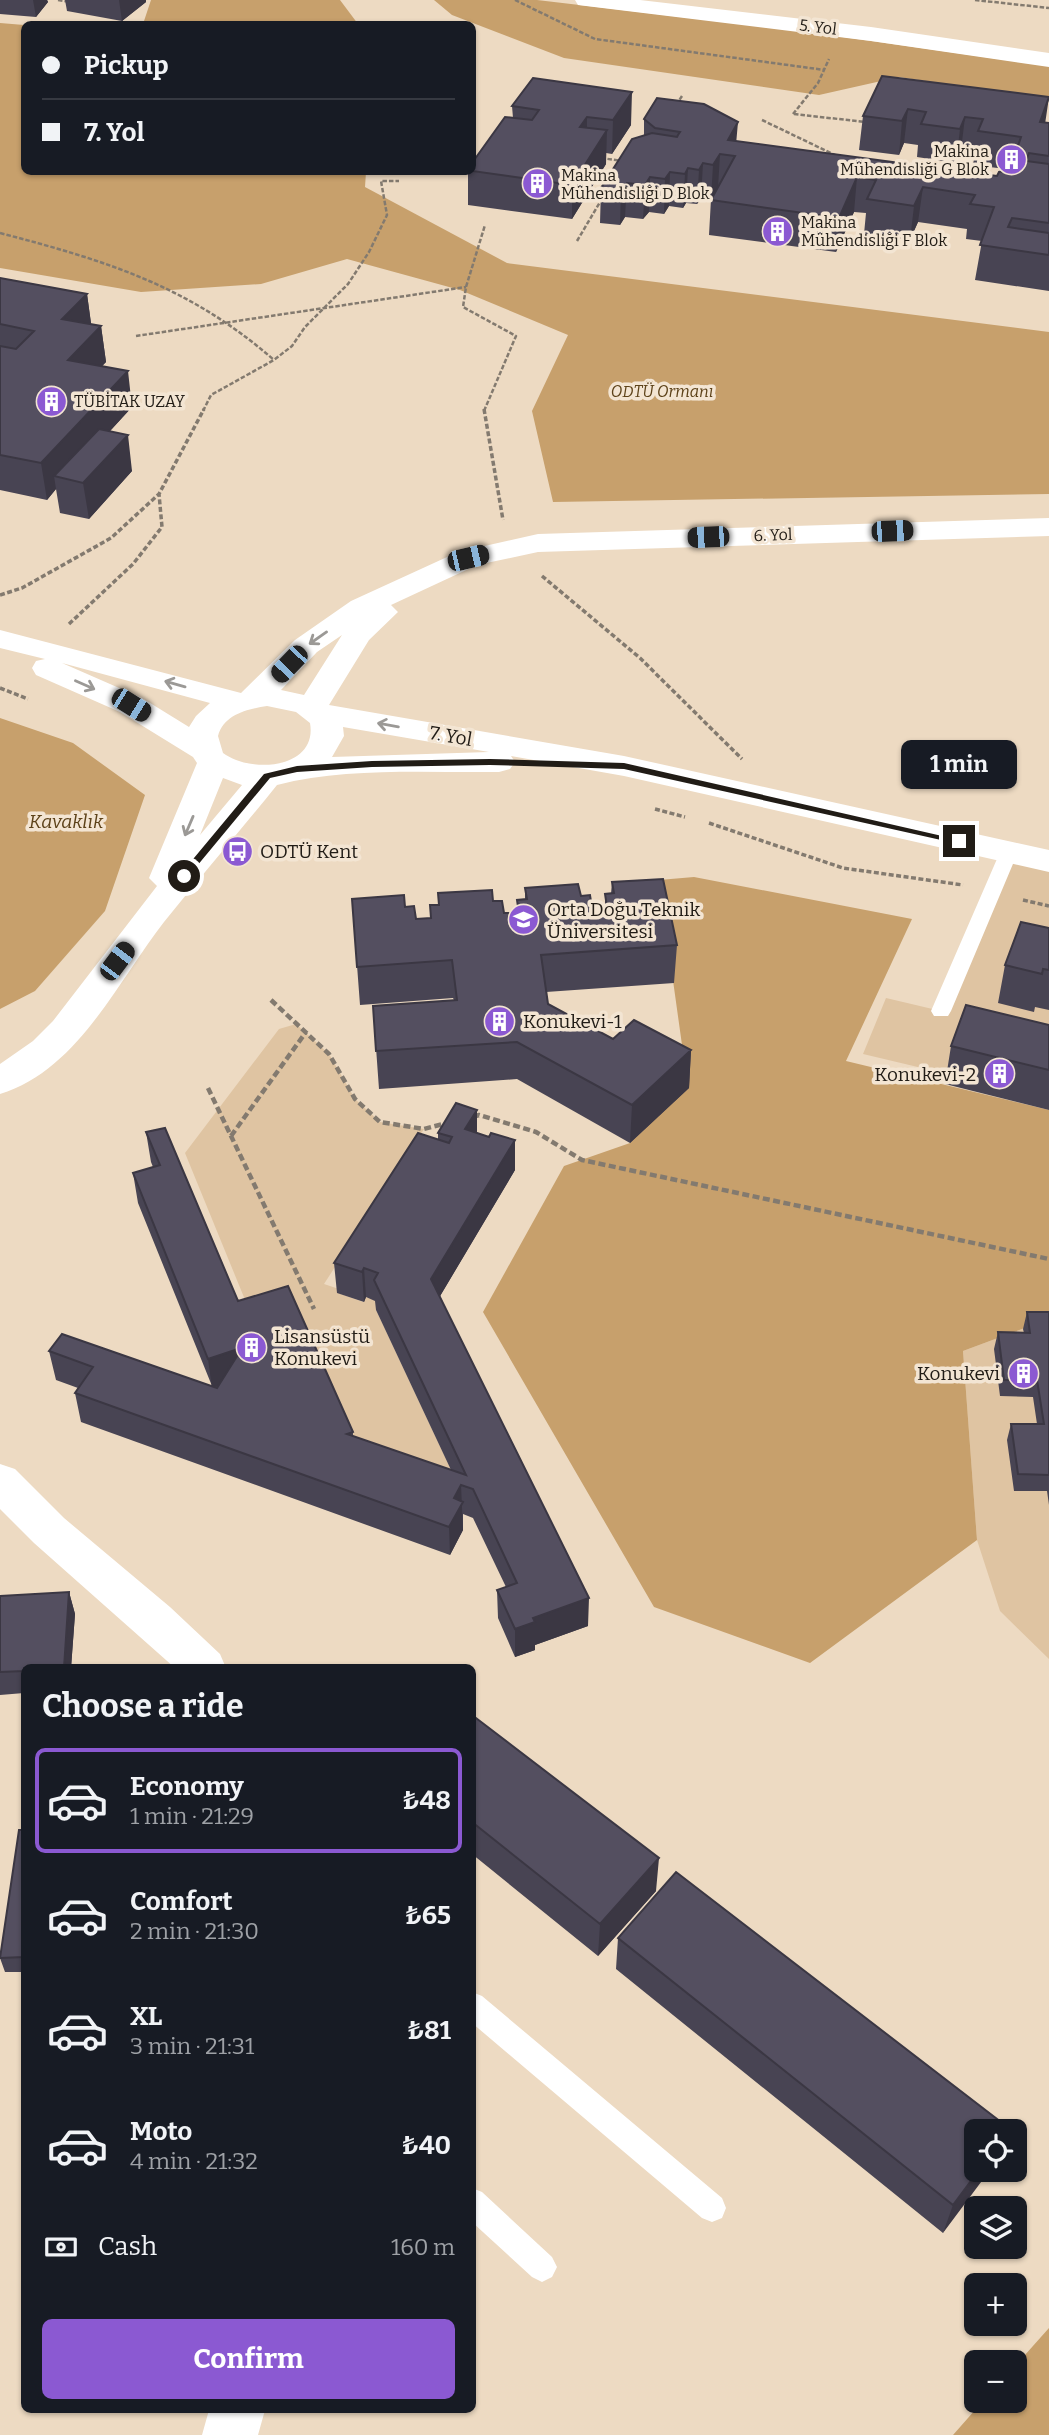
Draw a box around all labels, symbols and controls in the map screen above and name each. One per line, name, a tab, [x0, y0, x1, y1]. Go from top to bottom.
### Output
street label: 5. Yol	[798, 15, 838, 39]
text: Pickup	[84, 50, 169, 81]
text: 7. Yol	[84, 117, 145, 148]
place label: Makina Mühendisliği G Blok	[840, 142, 989, 179]
building icon: Makina Mühendisliği G Blok	[995, 143, 1029, 177]
place label: Makina Mühendisliği D Blok	[561, 166, 710, 203]
building icon: Makina Mühendisliği D Blok	[521, 167, 555, 201]
place label: Makina Mühendisliği F Blok	[801, 213, 947, 250]
building icon: Makina Mühendisliği F Blok	[761, 214, 795, 248]
park label: ODTÜ Ormanı	[611, 382, 713, 401]
building icon: TÜBİTAK UZAY	[34, 384, 68, 418]
place label: TÜBİTAK UZAY	[74, 392, 186, 411]
car	[871, 520, 914, 542]
street label: 6. Yol	[753, 525, 793, 545]
car	[687, 526, 730, 548]
car	[446, 543, 491, 573]
one-way arrow	[309, 631, 328, 645]
car	[267, 642, 312, 686]
one-way arrow	[164, 676, 186, 689]
one-way arrow	[74, 679, 95, 692]
car	[108, 685, 155, 725]
one-way arrow	[377, 718, 400, 731]
street label: 7. Yol	[428, 721, 474, 751]
callout: 1 min	[901, 740, 1017, 788]
text: 1 min	[930, 750, 988, 778]
park label: Kavaklık	[29, 810, 104, 833]
one-way arrow	[181, 814, 194, 836]
route end	[943, 825, 975, 857]
bus stop icon: ODTÜ Kent	[220, 834, 254, 868]
place label: ODTÜ Kent	[260, 840, 358, 863]
route start	[168, 860, 200, 892]
place label: Orta Doğu Teknik Üniversitesi	[547, 898, 700, 943]
school or university icon: Orta Doğu Teknik Üniversitesi	[507, 903, 541, 937]
car	[96, 938, 139, 984]
building icon: Konukevi-1	[483, 1004, 517, 1038]
place label: Konukevi-1	[523, 1010, 622, 1033]
building icon: Konukevi-2	[982, 1057, 1016, 1091]
place label: Konukevi-2	[874, 1063, 976, 1086]
place label: Lisansüstü Konukevi	[274, 1325, 370, 1370]
building icon: Lisansüstü Konukevi	[234, 1330, 268, 1364]
building icon: Konukevi	[1006, 1356, 1040, 1390]
place label: Konukevi	[917, 1362, 1000, 1385]
text: Choose a ride	[42, 1687, 243, 1725]
icon: car	[46, 1769, 109, 1832]
text: Economy	[130, 1771, 244, 1802]
text: ₺48	[402, 1785, 451, 1816]
text: 1 min · 21:29	[130, 1802, 254, 1830]
icon: car	[46, 1884, 109, 1947]
text: Comfort	[130, 1886, 233, 1917]
text: ₺65	[404, 1900, 451, 1931]
text: 2 min · 21:30	[130, 1917, 259, 1945]
icon: car	[46, 1999, 109, 2062]
text: XL	[130, 2001, 162, 2032]
text: ₺81	[407, 2015, 451, 2046]
text: 3 min · 21:31	[130, 2032, 254, 2060]
icon: car	[46, 2114, 109, 2177]
text: Moto	[130, 2116, 192, 2147]
map controls	[964, 2119, 1027, 2413]
button: locate	[964, 2119, 1027, 2182]
text: ₺40	[401, 2130, 451, 2161]
text: 4 min · 21:32	[130, 2147, 258, 2175]
button: layers	[964, 2196, 1027, 2259]
icon: cash	[42, 2228, 80, 2266]
text: Cash	[98, 2231, 157, 2262]
text: 160 m	[391, 2233, 455, 2261]
button: +	[964, 2273, 1027, 2336]
button: Confirm	[42, 2319, 455, 2399]
button: −	[964, 2350, 1027, 2413]

